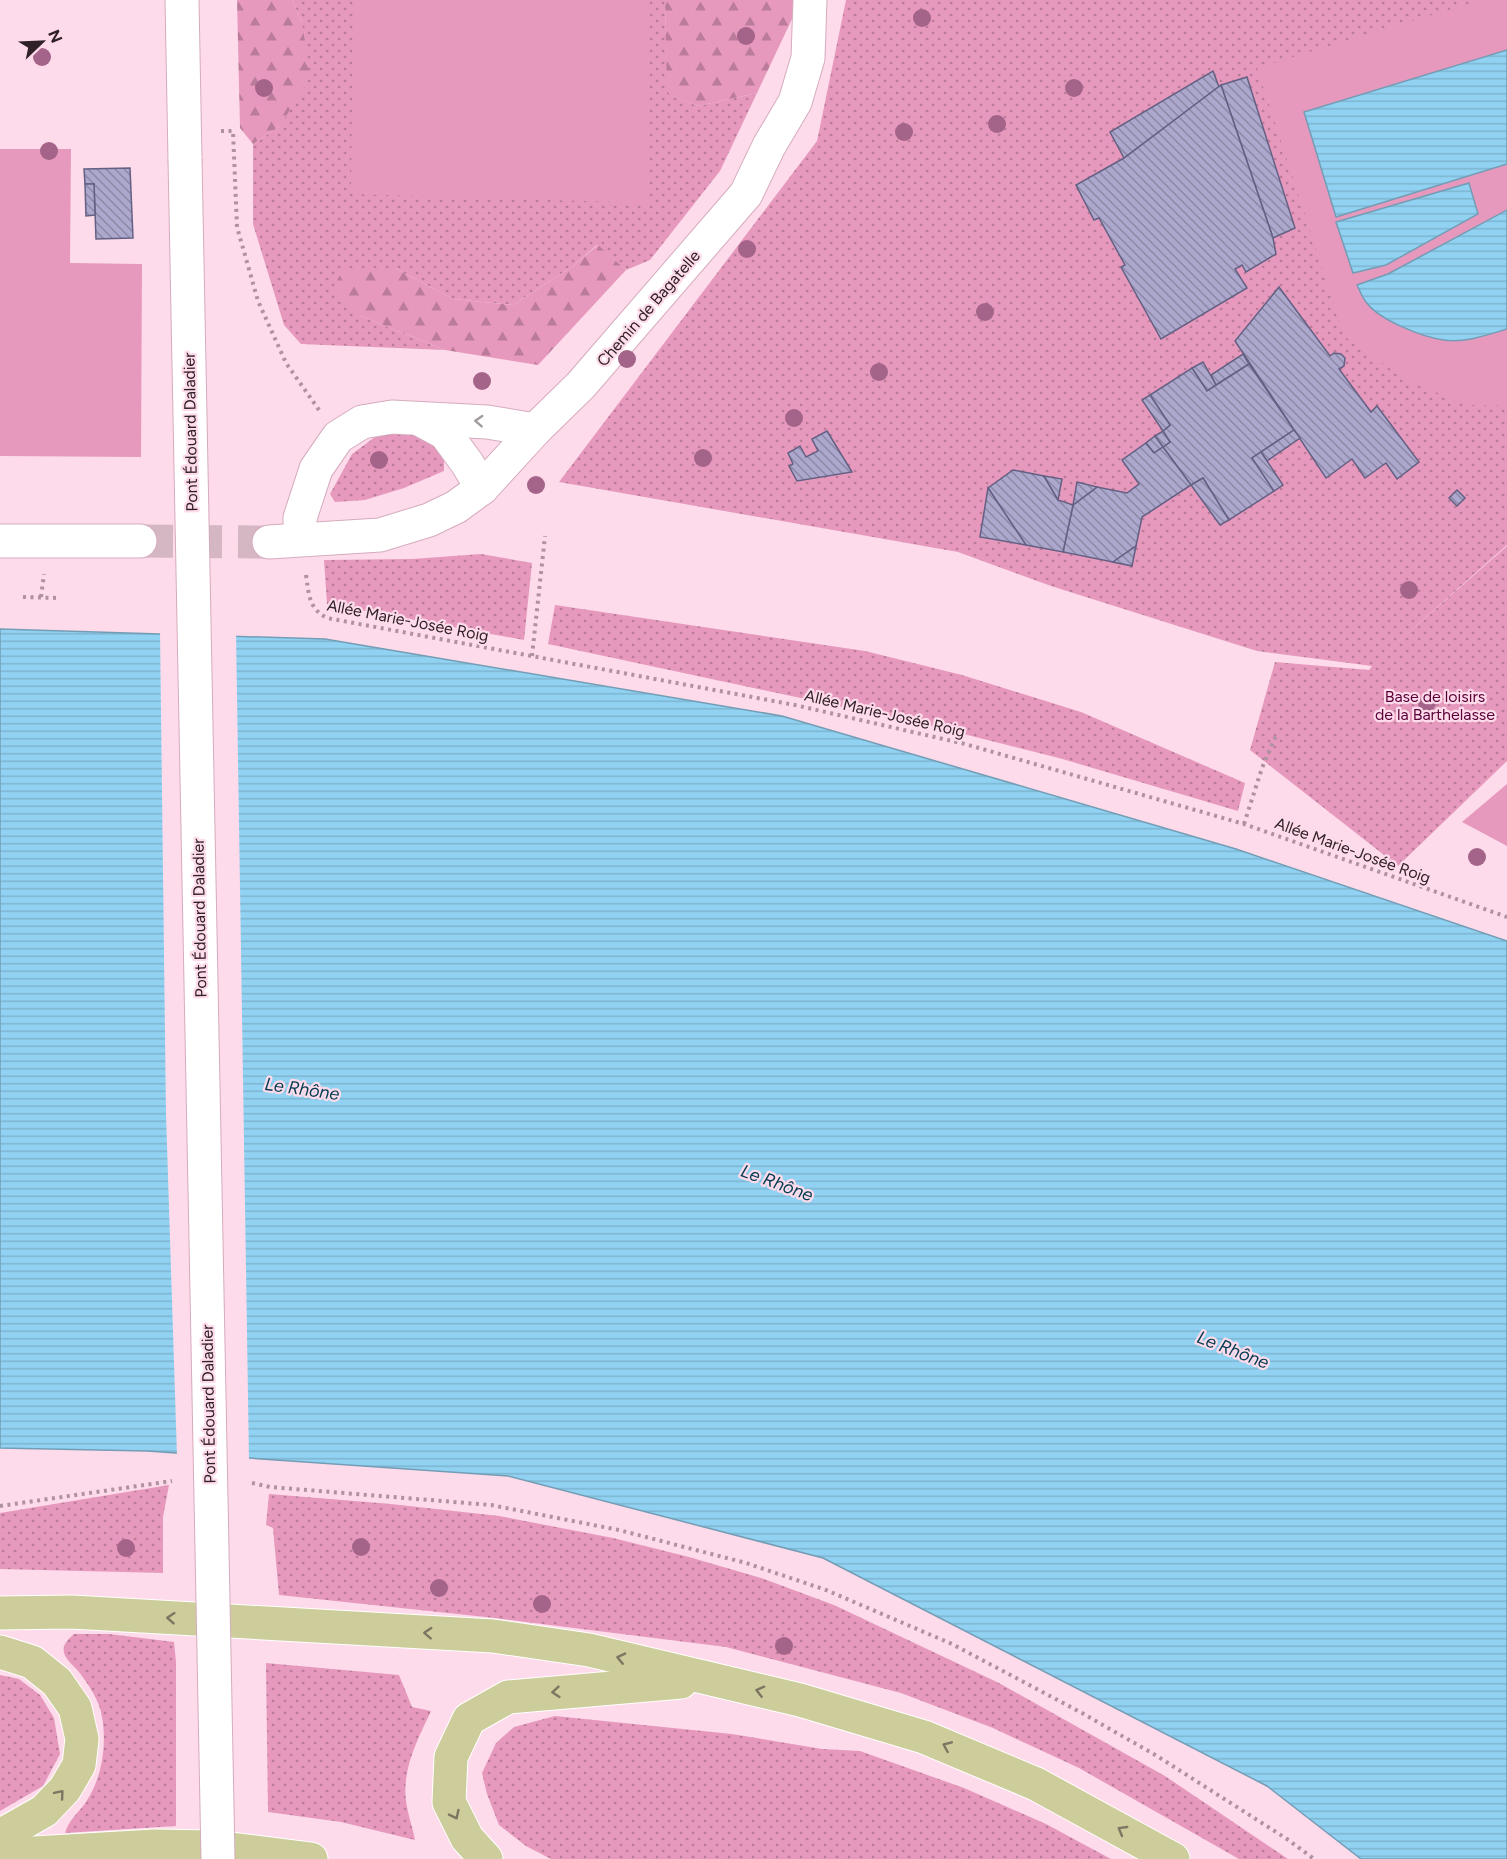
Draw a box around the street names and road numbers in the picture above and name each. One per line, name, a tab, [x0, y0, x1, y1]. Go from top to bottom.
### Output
street label: Chemin de Bagatelle	[593, 246, 704, 370]
street label: Pont Édouard Daladier	[180, 352, 201, 512]
street label: Allée Marie-Josée Roig	[325, 595, 490, 645]
street label: Allée Marie-Josée Roig	[803, 686, 967, 741]
street label: Allée Marie-Josée Roig	[1272, 813, 1433, 888]
street label: Pont Édouard Daladier	[189, 838, 210, 998]
street label: Pont Édouard Daladier	[198, 1324, 219, 1484]

